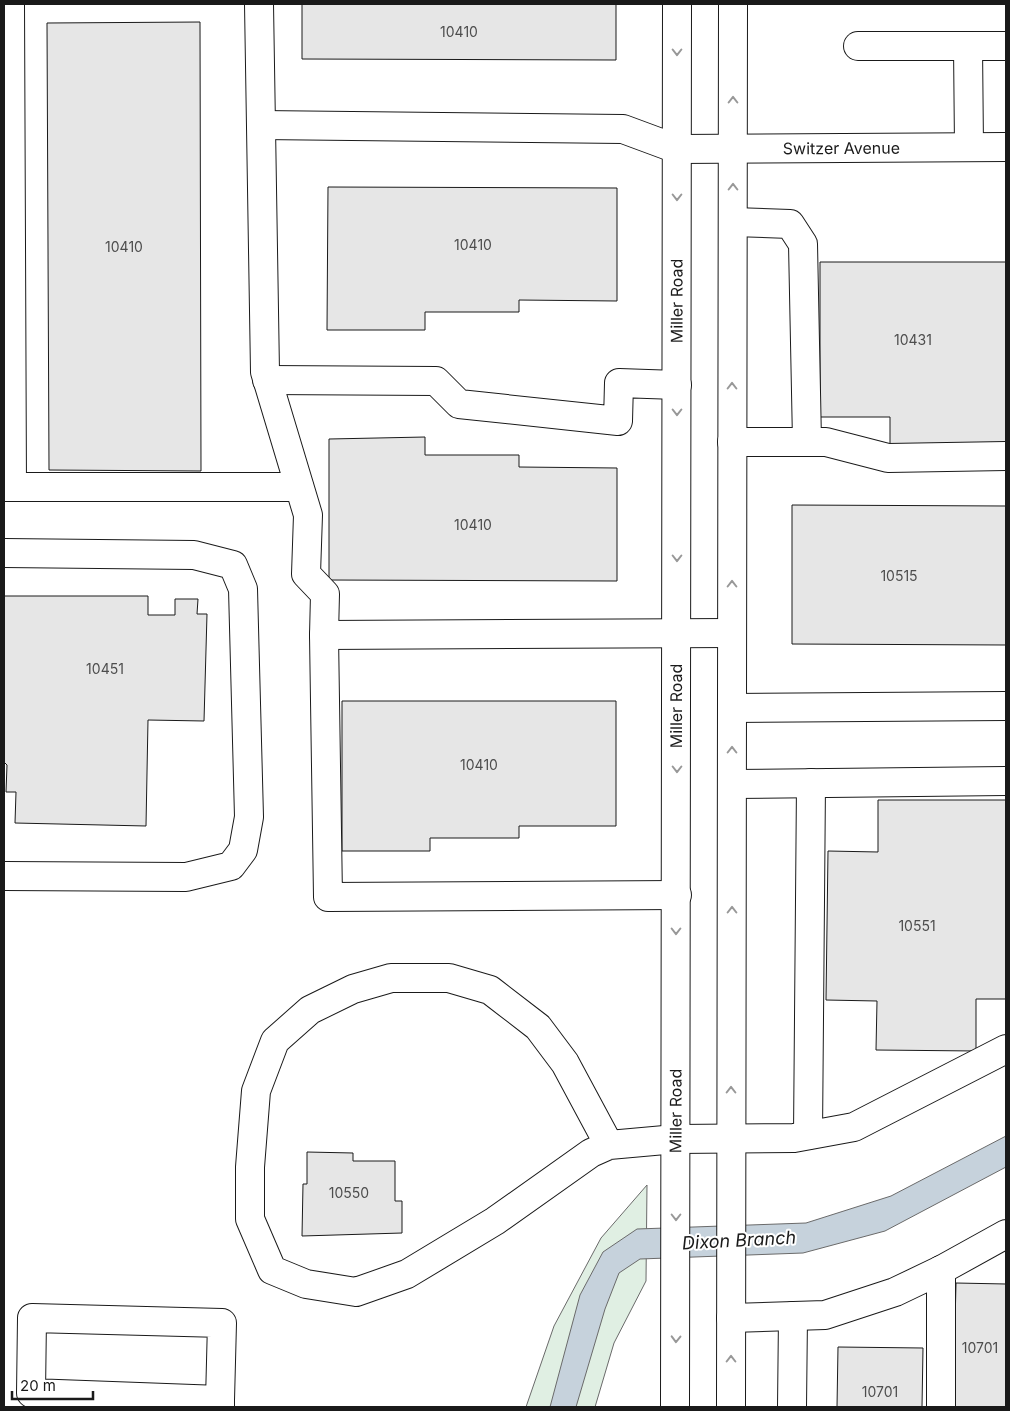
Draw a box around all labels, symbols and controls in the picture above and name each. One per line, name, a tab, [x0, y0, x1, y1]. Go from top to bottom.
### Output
house number: 10410	[440, 23, 478, 40]
one-way arrow	[672, 49, 682, 57]
one-way arrow	[728, 96, 738, 104]
street label: Switzer Avenue	[783, 138, 900, 158]
one-way arrow	[728, 183, 738, 190]
one-way arrow	[672, 194, 682, 202]
house number: 10410	[454, 236, 492, 253]
house number: 10410	[105, 238, 143, 255]
street label: Miller Road	[667, 259, 687, 343]
house number: 10431	[894, 331, 932, 348]
one-way arrow	[727, 382, 737, 390]
one-way arrow	[672, 409, 682, 417]
house number: 10410	[454, 516, 492, 533]
one-way arrow	[672, 554, 682, 562]
house number: 10515	[880, 567, 918, 584]
one-way arrow	[727, 580, 737, 588]
house number: 10451	[86, 660, 124, 677]
street label: Miller Road	[666, 664, 686, 748]
one-way arrow	[727, 746, 737, 754]
house number: 10410	[460, 756, 498, 773]
one-way arrow	[672, 766, 682, 773]
one-way arrow	[727, 905, 737, 913]
house number: 10551	[898, 917, 936, 934]
one-way arrow	[671, 928, 682, 936]
street label: Miller Road	[665, 1069, 685, 1153]
one-way arrow	[726, 1085, 736, 1093]
house number: 10550	[329, 1184, 369, 1201]
one-way arrow	[671, 1214, 681, 1221]
water label: Dixon Branch	[681, 1227, 797, 1253]
one-way arrow	[670, 1335, 681, 1343]
house number: 10701	[962, 1339, 998, 1356]
one-way arrow	[726, 1354, 736, 1362]
scale bar	[12, 1368, 94, 1400]
text: 20 m	[20, 1376, 56, 1395]
house number: 10701	[862, 1383, 898, 1400]

